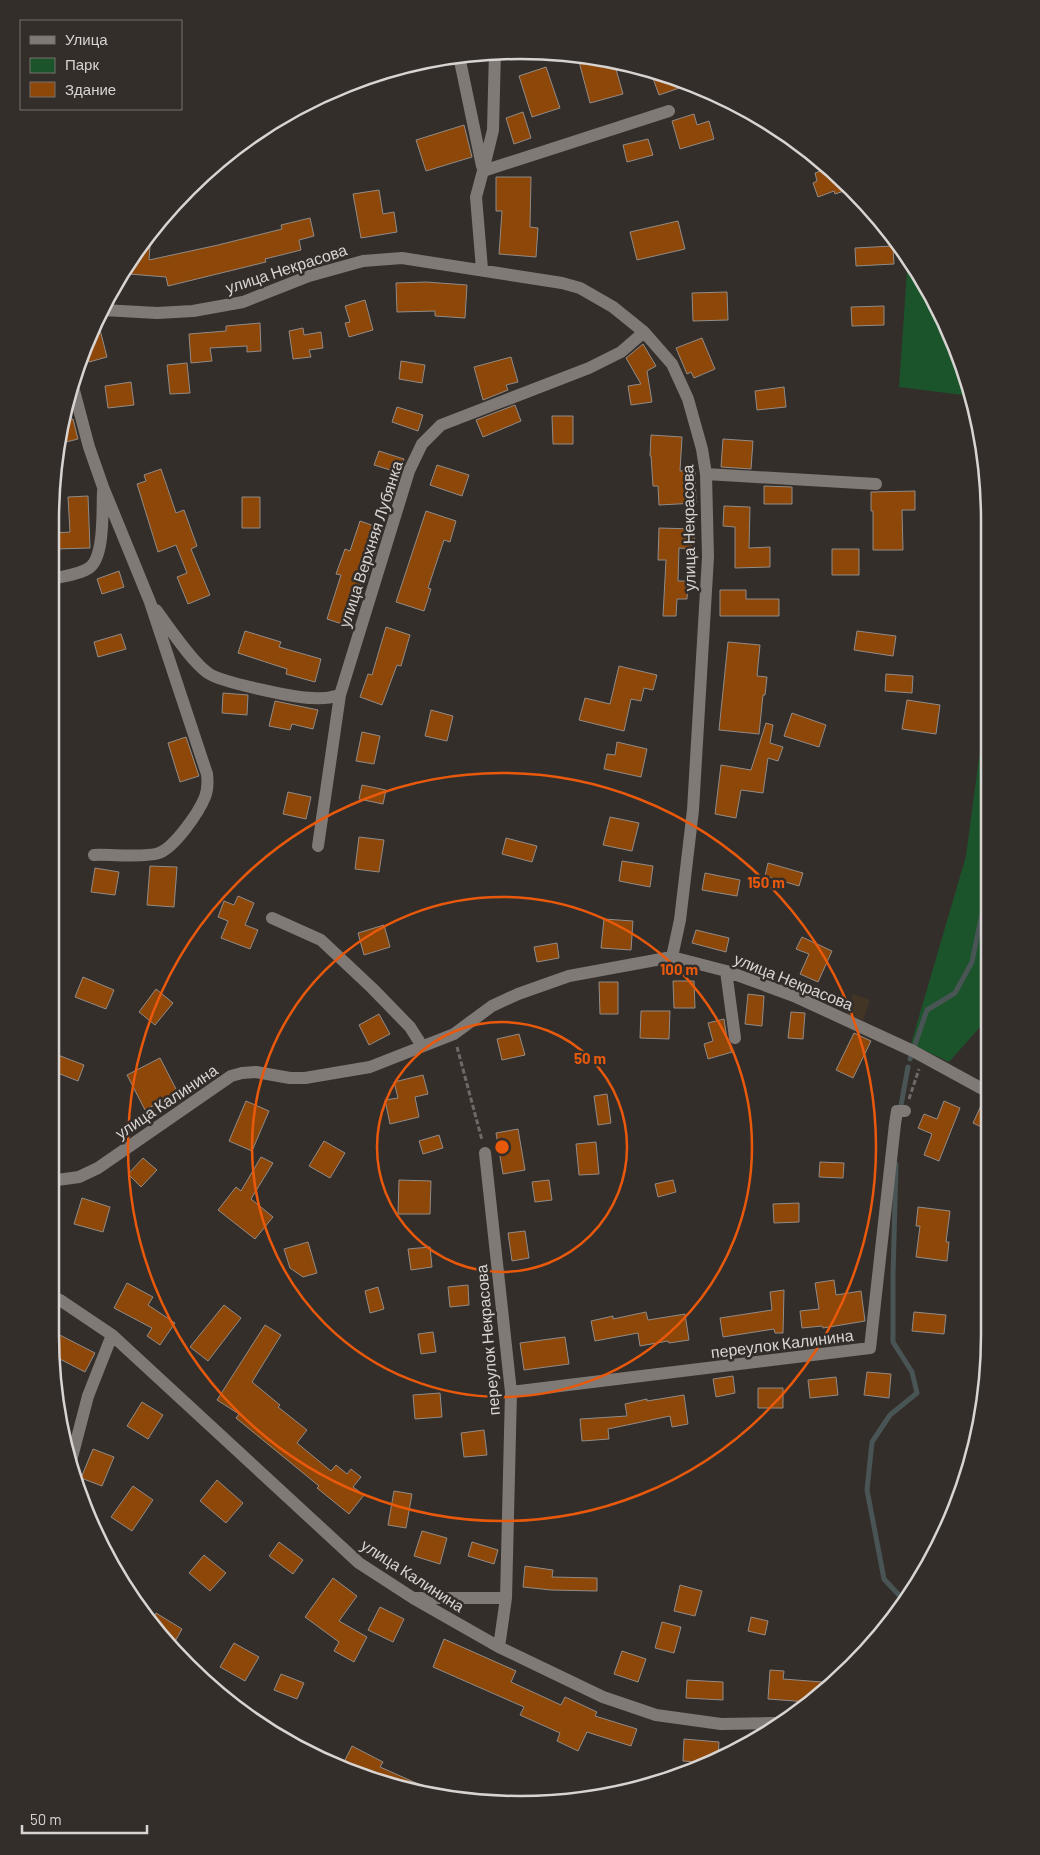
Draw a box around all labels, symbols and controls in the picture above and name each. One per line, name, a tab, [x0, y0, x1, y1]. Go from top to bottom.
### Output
legend	[20, 20, 182, 110]
text: Улица	[65, 30, 108, 48]
text: Парк	[65, 55, 99, 73]
text: Здание	[65, 80, 116, 98]
street label: улица Некрасова	[223, 239, 349, 297]
street label: улица Верхняя Лубянка	[334, 458, 406, 630]
street label: улица Некрасова	[677, 464, 699, 592]
text: 150 m	[747, 873, 785, 891]
street label: улица Некрасова	[732, 948, 856, 1014]
text: 100 m	[660, 960, 698, 978]
text: 50 m	[574, 1049, 606, 1067]
street label: улица Калинина	[111, 1060, 221, 1142]
centre of rings	[493, 1138, 511, 1156]
street label: переулок Некрасова	[471, 1264, 503, 1416]
street label: переулок Калинина	[710, 1325, 854, 1361]
street label: улица Калинина	[358, 1535, 468, 1615]
scale bar	[22, 1802, 148, 1834]
text: 50 m	[30, 1810, 62, 1828]

